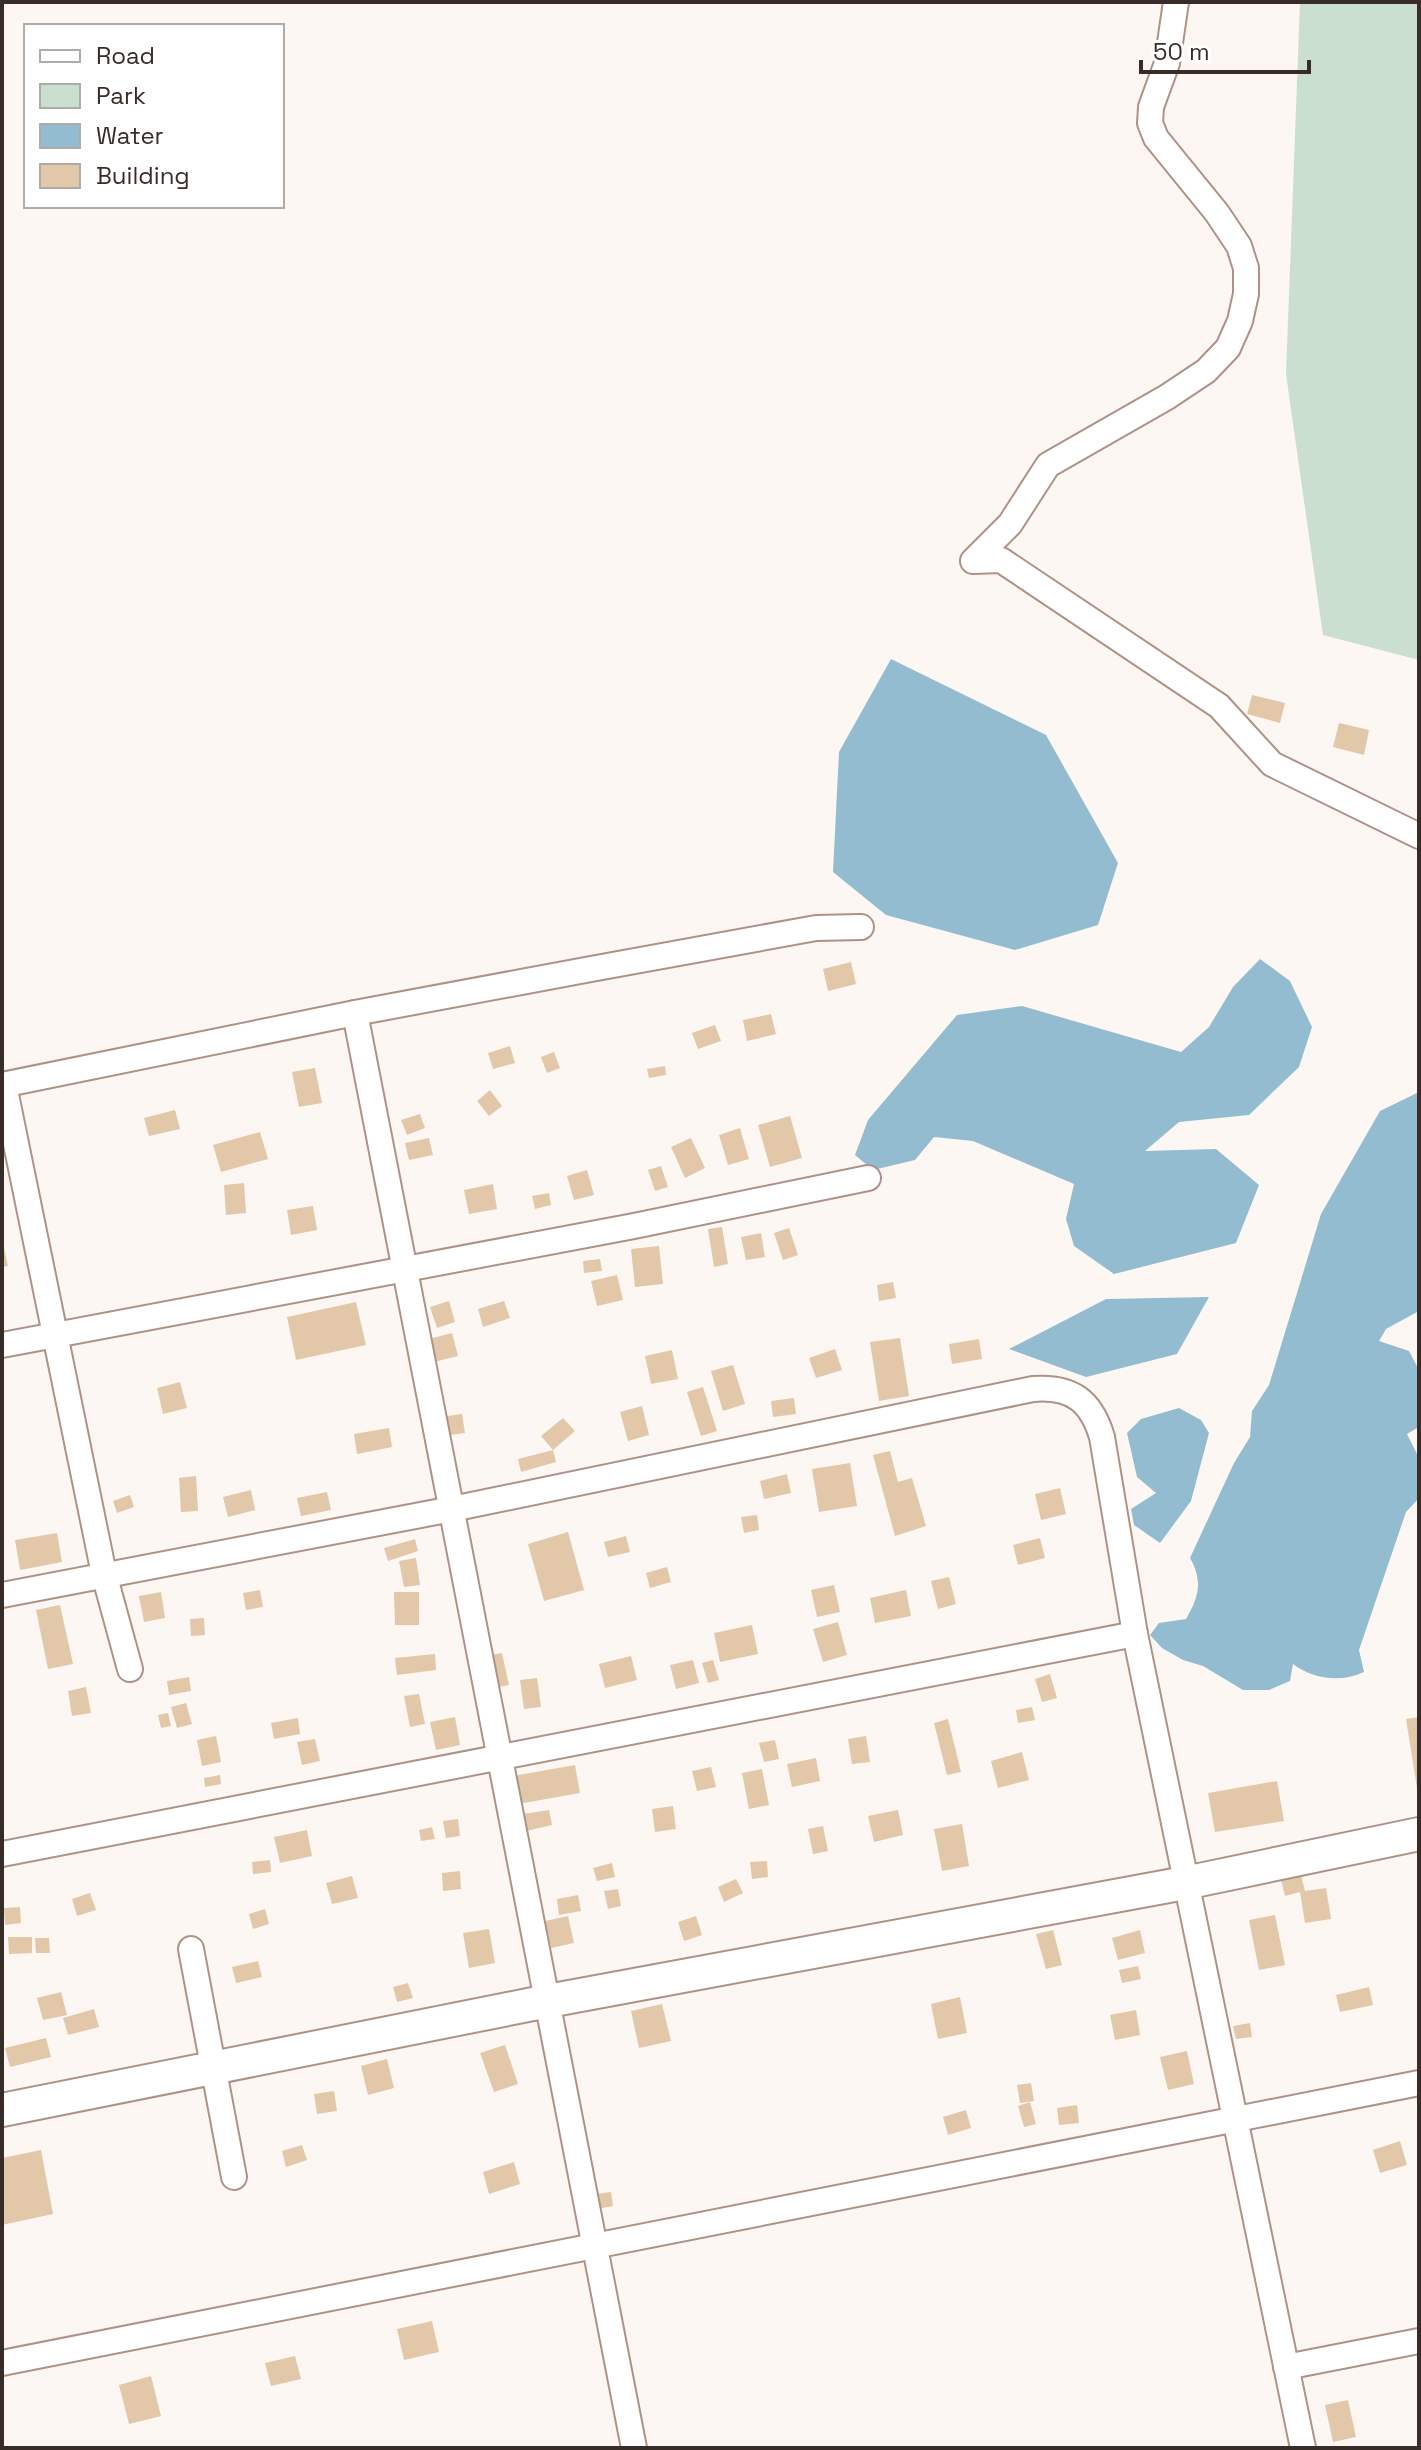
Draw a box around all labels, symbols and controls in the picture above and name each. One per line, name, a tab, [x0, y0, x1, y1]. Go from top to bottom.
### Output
legend	[24, 24, 284, 208]
scale bar	[1141, 24, 1309, 74]
text: 50 m	[1153, 36, 1210, 67]
text: Road	[96, 40, 155, 71]
text: Park	[96, 80, 146, 111]
text: Water	[96, 120, 164, 151]
text: Building	[96, 160, 190, 191]

